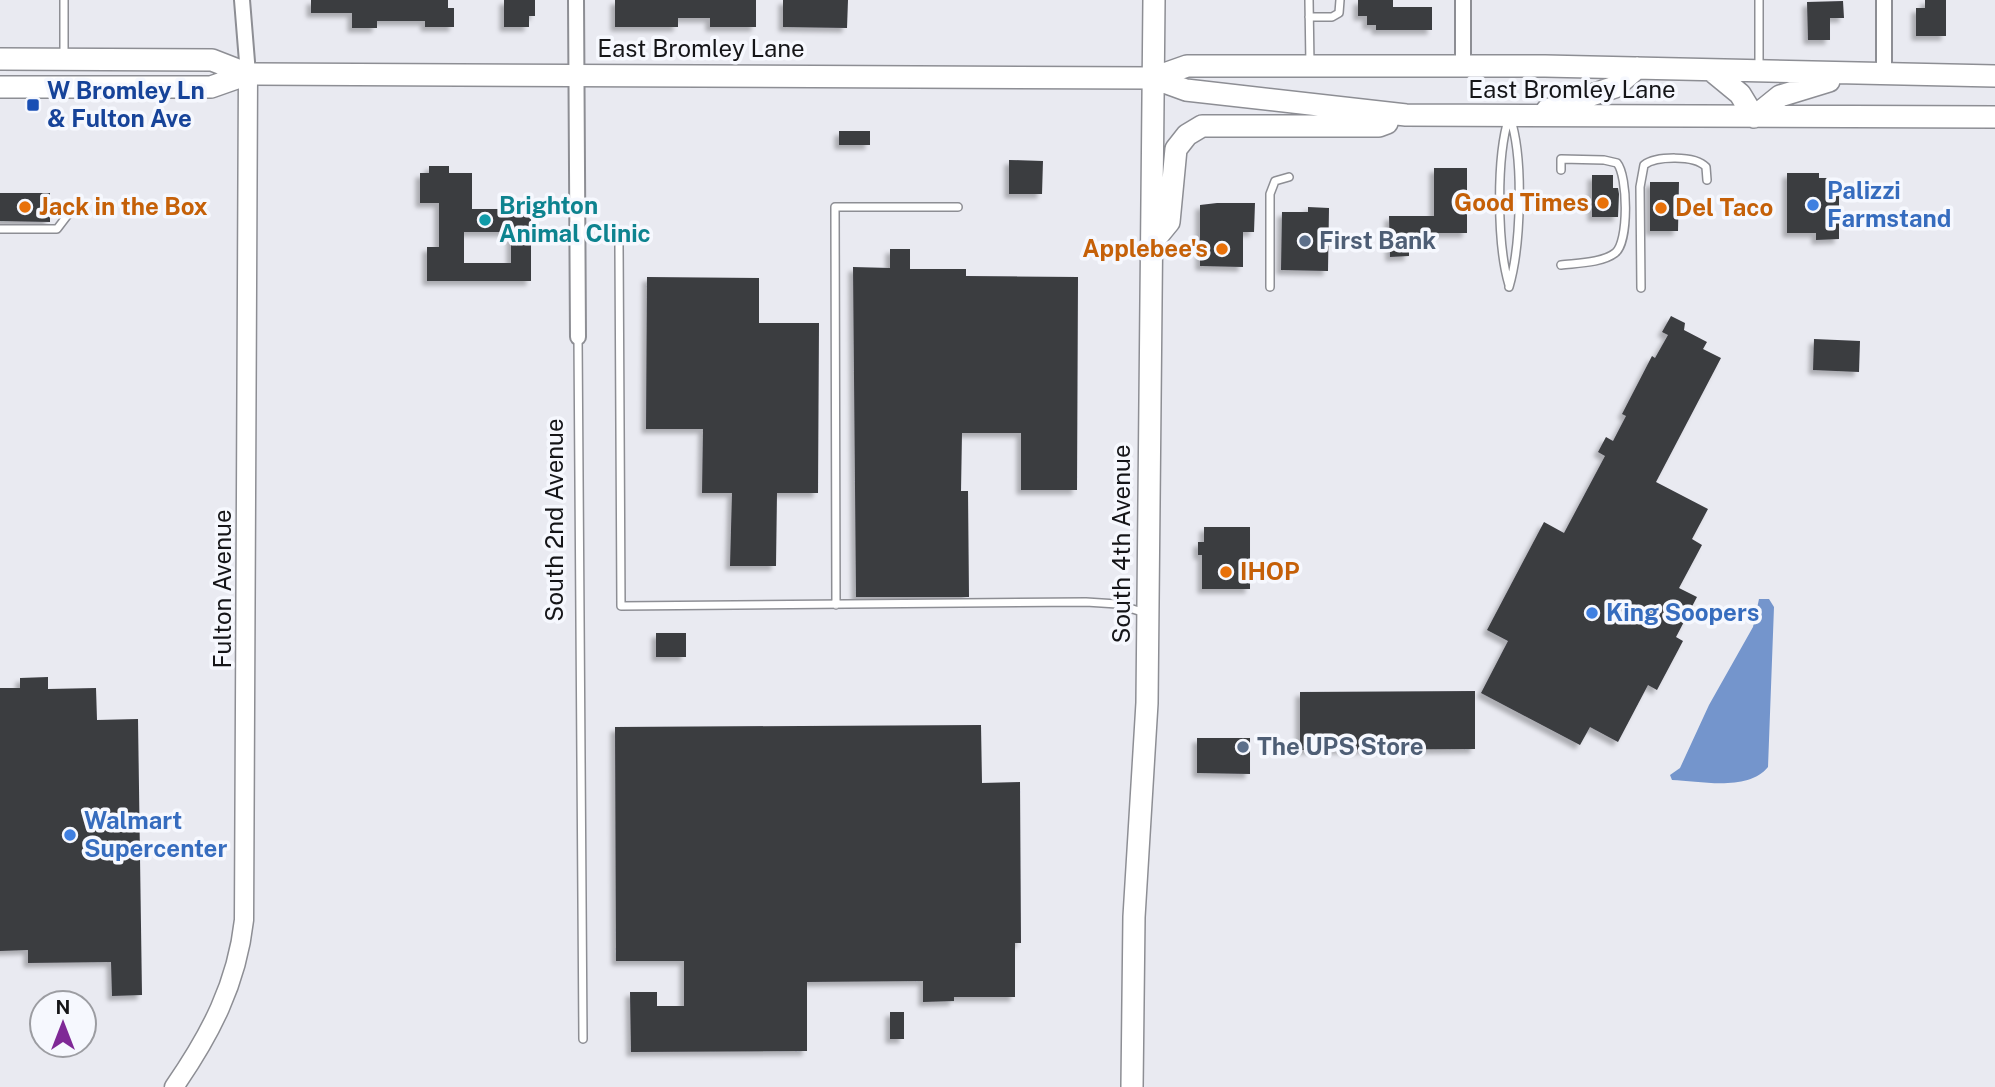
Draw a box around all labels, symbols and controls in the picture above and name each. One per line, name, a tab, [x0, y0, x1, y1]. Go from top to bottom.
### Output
street label: East Bromley Lane	[597, 34, 805, 62]
street label: East Bromley Lane	[1468, 75, 1676, 103]
place label: W Bromley Ln & Fulton Ave	[47, 76, 205, 132]
marker: W Bromley Ln & Fulton Ave	[25, 97, 41, 113]
place label: Palizzi Farmstand	[1827, 176, 1951, 232]
place label: Good Times	[1454, 188, 1589, 216]
place label: Brighton Animal Clinic	[499, 191, 651, 247]
place label: Jack in the Box	[39, 192, 208, 220]
place label: Del Taco	[1675, 193, 1773, 221]
marker: Good Times	[1595, 195, 1611, 211]
marker: Palizzi Farmstand	[1805, 197, 1821, 213]
marker: Jack in the Box	[17, 199, 33, 215]
marker: Del Taco	[1653, 200, 1669, 216]
marker: Brighton Animal Clinic	[477, 212, 493, 228]
place label: First Bank	[1319, 226, 1436, 254]
marker: First Bank	[1297, 233, 1313, 249]
place label: Applebee's	[1082, 234, 1208, 262]
marker: Applebee's	[1214, 241, 1230, 257]
street label: South 2nd Avenue	[540, 418, 568, 622]
street label: South 4th Avenue	[1107, 444, 1135, 644]
street label: Fulton Avenue	[208, 509, 236, 669]
place label: IHOP	[1240, 557, 1300, 585]
marker: IHOP	[1218, 564, 1234, 580]
place label: King Soopers	[1606, 598, 1759, 626]
marker: King Soopers	[1584, 605, 1600, 621]
place label: The UPS Store	[1257, 732, 1424, 760]
marker: The UPS Store	[1235, 739, 1251, 755]
place label: Walmart Supercenter	[84, 806, 227, 862]
marker: Walmart Supercenter	[62, 827, 78, 843]
north arrow	[28, 989, 98, 1059]
text: N	[56, 996, 70, 1018]

